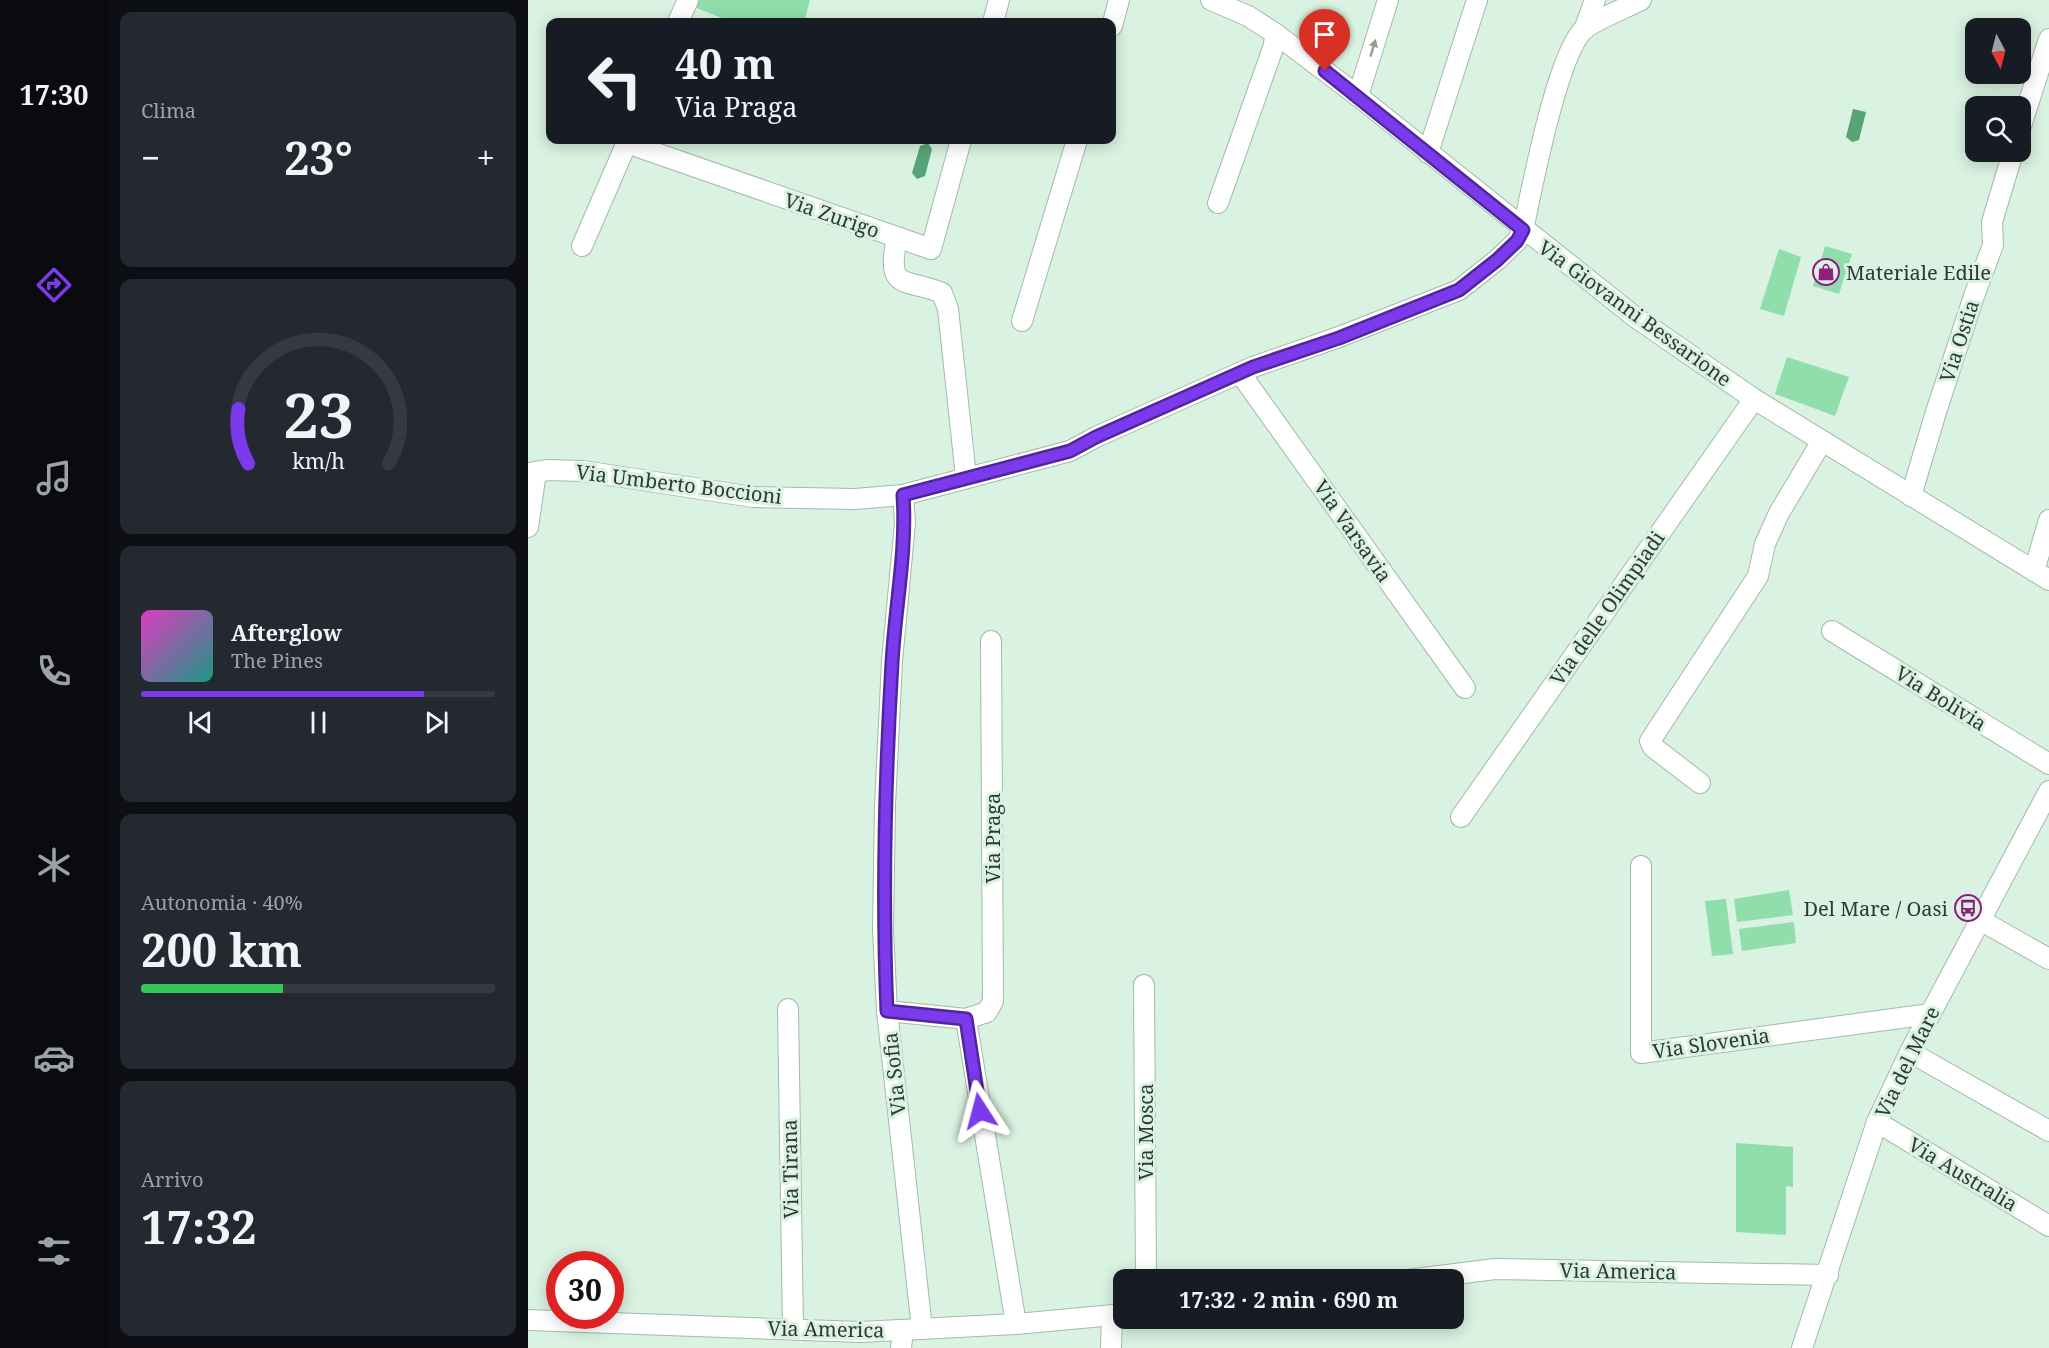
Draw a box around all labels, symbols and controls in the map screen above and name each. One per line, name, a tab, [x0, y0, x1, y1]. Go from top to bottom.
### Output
pin	[1299, 9, 1350, 71]
icon: arrive	[1308, 18, 1341, 51]
north arrow	[1965, 18, 2031, 84]
map controls	[1965, 18, 2031, 162]
text: 40 m	[675, 34, 775, 91]
one-way arrow	[1369, 39, 1378, 57]
icon: left	[576, 42, 654, 120]
text: 17:30	[19, 76, 89, 113]
text: Via Praga	[675, 88, 798, 125]
button: search	[1965, 96, 2031, 162]
text: Clima	[141, 97, 196, 124]
text: 23°	[284, 127, 353, 188]
text: −	[141, 135, 160, 180]
text: +	[477, 135, 495, 180]
street label: Via Zurigo	[781, 186, 883, 244]
street label: Via Giovanni Bessarione	[1533, 234, 1737, 392]
shop icon: Materiale Edile	[1811, 257, 1841, 287]
place label: Materiale Edile	[1846, 259, 1991, 286]
icon: directions	[33, 264, 75, 306]
street label: Via Ostia	[1933, 296, 1985, 386]
text: 23	[283, 371, 353, 456]
text: km/h	[292, 446, 345, 475]
icon: music	[33, 457, 75, 499]
street label: Via Umberto Boccioni	[574, 458, 784, 510]
street label: Via Varsavia	[1308, 475, 1398, 587]
street label: Via delle Olimpiadi	[1544, 525, 1671, 691]
text: Afterglow	[231, 617, 342, 647]
text: The Pines	[231, 647, 323, 674]
icon: phone	[33, 650, 75, 692]
street label: Via Bolivia	[1890, 659, 1992, 737]
icon: previous	[184, 706, 217, 739]
icon: pause	[302, 706, 335, 739]
icon: next	[420, 706, 453, 739]
street label: Via Praga	[979, 793, 1006, 883]
icon: climate	[33, 844, 75, 886]
text: Autonomia · 40%	[141, 889, 303, 916]
bus stop icon: Del Mare / Oasi	[1953, 893, 1983, 923]
place label: Del Mare / Oasi	[1804, 895, 1949, 922]
text: 200 km	[141, 919, 302, 980]
street label: Via del Mare	[1868, 1002, 1946, 1122]
street label: Via Slovenia	[1651, 1021, 1771, 1065]
street label: Via Sofia	[876, 1031, 912, 1117]
icon: car	[33, 1037, 75, 1079]
position arrow	[948, 1079, 1012, 1143]
street label: Via Mosca	[1132, 1084, 1159, 1180]
street label: Via Tirana	[776, 1119, 804, 1219]
street label: Via Australia	[1903, 1131, 2023, 1217]
text: Arrivo	[141, 1166, 203, 1193]
text: 17:32	[141, 1196, 256, 1257]
icon: filters	[33, 1230, 75, 1272]
speed limit sign: 30	[546, 1251, 624, 1329]
street label: Via America	[1559, 1256, 1677, 1286]
text: 17:32 · 2 min · 690 m	[1179, 1284, 1398, 1314]
street label: Via America	[767, 1314, 885, 1344]

